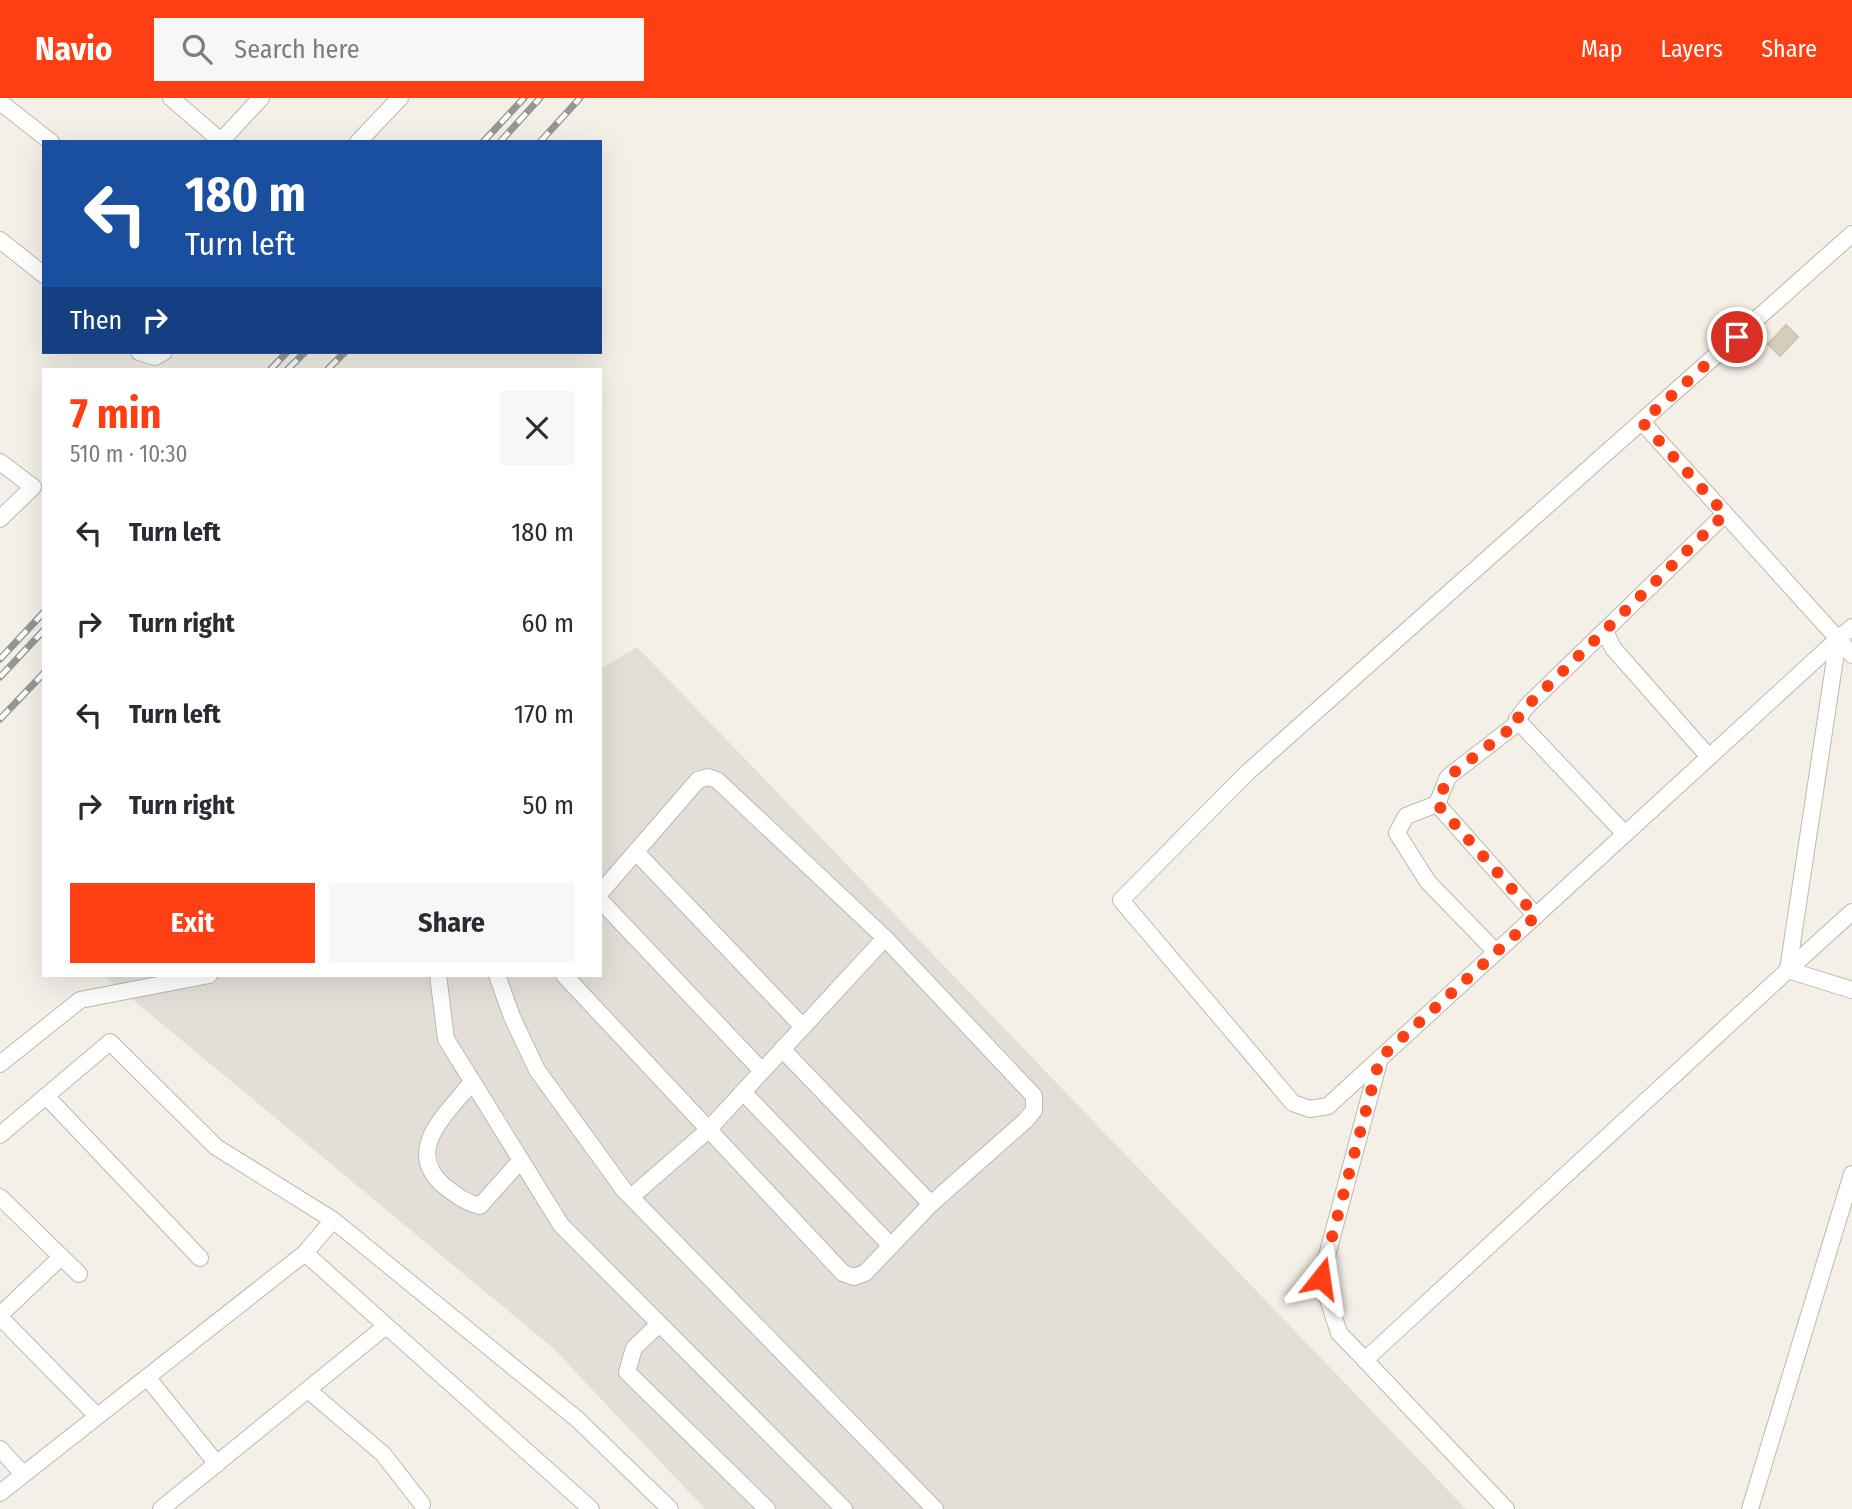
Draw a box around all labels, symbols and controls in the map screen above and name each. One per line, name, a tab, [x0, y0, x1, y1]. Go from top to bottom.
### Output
search box	[154, 18, 644, 81]
text: Navio	[35, 29, 112, 69]
icon: search	[178, 30, 216, 68]
text: Search here	[234, 34, 360, 65]
text: Map	[1581, 35, 1623, 63]
text: Layers	[1661, 35, 1723, 63]
text: Share	[1761, 35, 1817, 63]
text: 180 m	[185, 165, 306, 224]
icon: left	[70, 168, 161, 259]
text: Turn left	[185, 225, 295, 263]
icon: right	[136, 301, 174, 339]
text: Then	[70, 305, 122, 336]
pin	[1707, 307, 1767, 367]
icon: arrive	[1718, 318, 1756, 356]
text: 7 min	[70, 389, 162, 439]
button: close	[500, 391, 574, 465]
text: 510 m · 10:30	[70, 440, 188, 468]
icon: left	[70, 514, 108, 552]
text: Turn left	[129, 517, 221, 548]
text: 180 m	[511, 517, 574, 548]
icon: right	[70, 605, 108, 643]
text: Turn right	[129, 608, 235, 639]
text: 60 m	[521, 608, 574, 639]
icon: left	[70, 696, 108, 734]
text: Turn left	[129, 699, 221, 730]
text: 170 m	[514, 699, 574, 730]
icon: right	[70, 787, 108, 825]
text: Turn right	[129, 790, 235, 821]
text: 50 m	[522, 790, 574, 821]
button: Exit	[70, 883, 315, 963]
button: Share	[329, 883, 574, 963]
position arrow	[1284, 1241, 1358, 1315]

